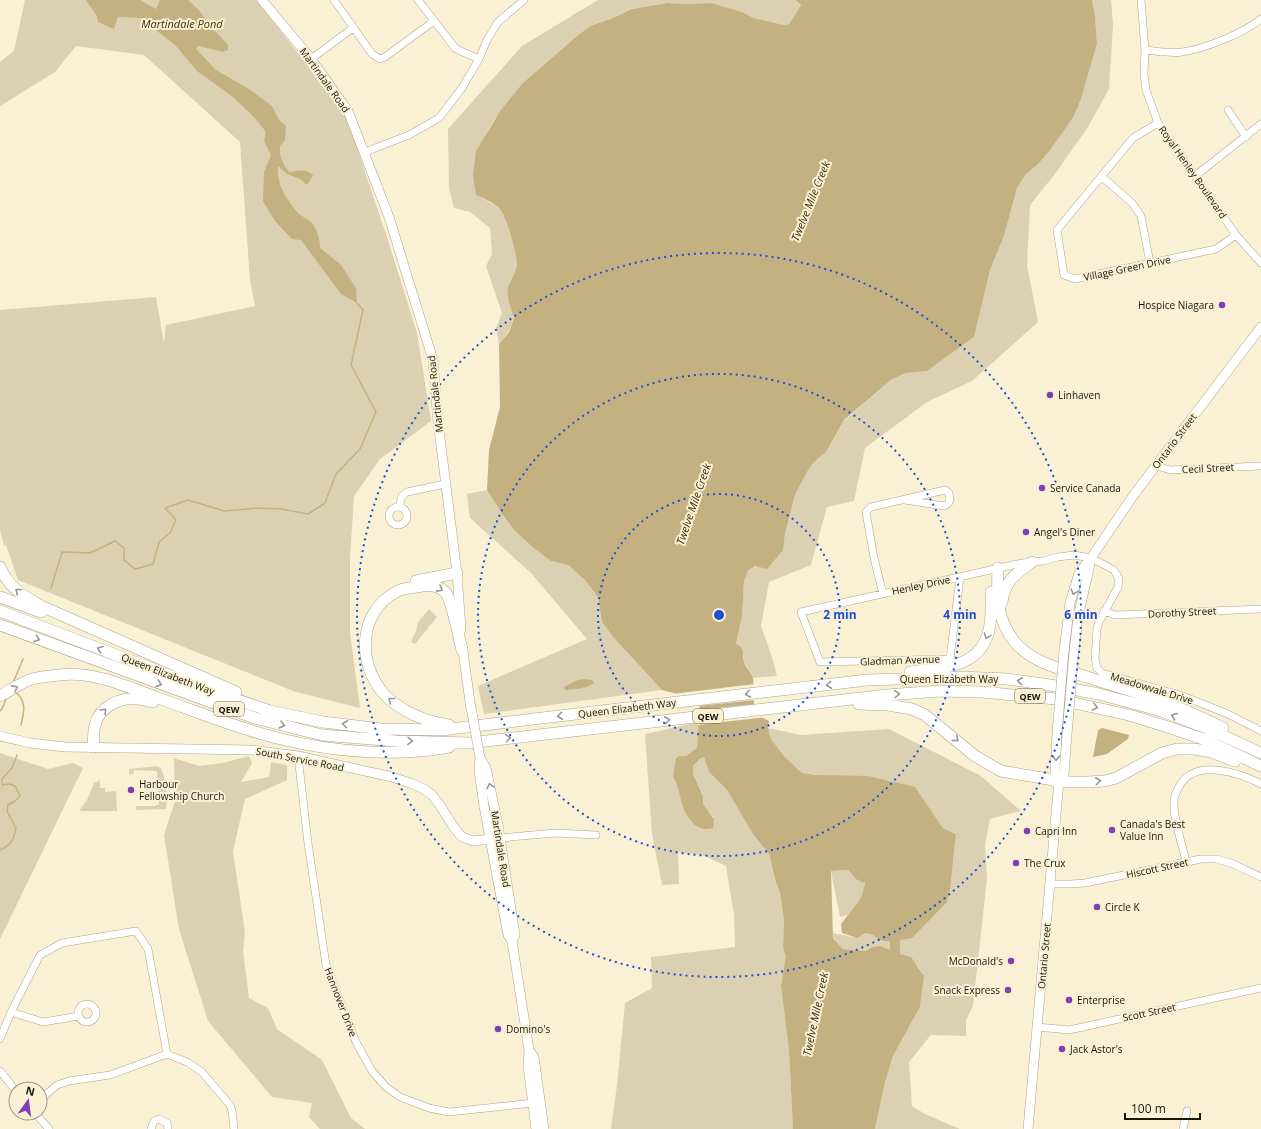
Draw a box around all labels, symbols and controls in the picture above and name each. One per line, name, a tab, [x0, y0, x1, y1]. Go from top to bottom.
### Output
water label: Martindale Pond	[141, 16, 223, 31]
street label: Martindale Road	[297, 45, 353, 115]
street label: Royal Henley Boulevard	[1156, 123, 1230, 221]
water label: Twelve Mile Creek	[787, 158, 833, 243]
street label: Village Green Drive	[1082, 252, 1172, 284]
place label: Hospice Niagara	[1138, 298, 1214, 312]
marker: Hospice Niagara	[1217, 300, 1227, 310]
street label: Martindale Road	[424, 355, 446, 433]
place label: Linhaven	[1058, 388, 1100, 402]
marker: Linhaven	[1045, 390, 1055, 400]
street label: Ontario Street	[1148, 410, 1200, 472]
street label: Cecil Street	[1182, 460, 1235, 476]
water label: Twelve Mile Creek	[672, 461, 714, 547]
place label: Service Canada	[1050, 481, 1121, 495]
marker: Service Canada	[1037, 483, 1047, 493]
place label: Angel's Diner	[1034, 525, 1095, 539]
marker: Angel's Diner	[1021, 527, 1031, 537]
street label: Henley Drive	[891, 572, 952, 598]
one-way arrow	[436, 585, 443, 592]
one-way arrow	[15, 589, 22, 596]
one-way arrow	[1070, 589, 1078, 596]
street label: Dorothy Street	[1147, 603, 1217, 621]
text: 2 min	[823, 606, 857, 623]
text: 4 min	[943, 606, 977, 623]
text: 6 min	[1064, 606, 1098, 623]
centre of rings	[712, 608, 726, 622]
one-way arrow	[983, 633, 991, 640]
one-way arrow	[33, 634, 40, 642]
one-way arrow	[97, 645, 104, 653]
street label: Queen Elizabeth Way	[119, 650, 217, 699]
street label: Gladman Avenue	[860, 652, 941, 668]
street label: Meadowvale Drive	[1109, 669, 1195, 707]
street label: Queen Elizabeth Way	[900, 672, 999, 686]
one-way arrow	[1017, 677, 1023, 686]
one-way arrow	[155, 679, 162, 687]
one-way arrow	[826, 680, 832, 689]
one-way arrow	[11, 685, 18, 693]
one-way arrow	[745, 689, 751, 698]
road number: QEW	[1015, 689, 1045, 703]
one-way arrow	[894, 690, 900, 699]
street label: Queen Elizabeth Way	[577, 695, 678, 721]
one-way arrow	[388, 697, 395, 704]
road number: QEW	[214, 702, 244, 716]
one-way arrow	[1092, 703, 1099, 711]
one-way arrow	[99, 708, 107, 716]
road number: QEW	[693, 709, 723, 723]
one-way arrow	[557, 711, 563, 720]
one-way arrow	[1170, 712, 1177, 720]
one-way arrow	[664, 716, 670, 725]
one-way arrow	[278, 720, 285, 729]
one-way arrow	[342, 720, 348, 729]
one-way arrow	[504, 734, 511, 743]
one-way arrow	[951, 734, 959, 741]
one-way arrow	[407, 737, 413, 745]
street label: South Service Road	[255, 744, 345, 774]
one-way arrow	[1052, 755, 1060, 761]
place label: Harbour Fellowship Church	[139, 777, 224, 803]
one-way arrow	[1095, 777, 1101, 786]
one-way arrow	[487, 783, 495, 790]
marker: Harbour Fellowship Church	[126, 785, 136, 795]
street label: Martindale Road	[488, 810, 514, 888]
place label: Canada's Best Value Inn	[1120, 817, 1186, 843]
place label: Capri Inn	[1035, 824, 1077, 838]
marker: Canada's Best Value Inn	[1107, 825, 1117, 835]
marker: Capri Inn	[1022, 826, 1032, 836]
street label: Hiscott Street	[1125, 855, 1190, 881]
place label: The Crux	[1024, 856, 1066, 870]
marker: The Crux	[1011, 858, 1021, 868]
place label: Circle K	[1105, 900, 1140, 914]
marker: Circle K	[1092, 902, 1102, 912]
street label: Ontario Street	[1034, 922, 1054, 990]
place label: McDonald's	[949, 954, 1003, 968]
marker: McDonald's	[1006, 956, 1016, 966]
street label: Hannover Drive	[321, 965, 361, 1039]
water label: Twelve Mile Creek	[799, 970, 831, 1057]
place label: Snack Express	[934, 983, 1000, 997]
marker: Snack Express	[1003, 985, 1013, 995]
place label: Enterprise	[1077, 993, 1125, 1007]
marker: Enterprise	[1064, 995, 1074, 1005]
street label: Scott Street	[1121, 999, 1177, 1024]
place label: Domino's	[506, 1022, 550, 1036]
marker: Domino's	[493, 1024, 503, 1034]
place label: Jack Astor's	[1069, 1042, 1123, 1056]
marker: Jack Astor's	[1057, 1044, 1067, 1054]
north arrow	[8, 1081, 48, 1121]
text: N	[24, 1082, 37, 1099]
scale bar	[1125, 1095, 1200, 1121]
text: 100 m	[1131, 1100, 1166, 1117]

